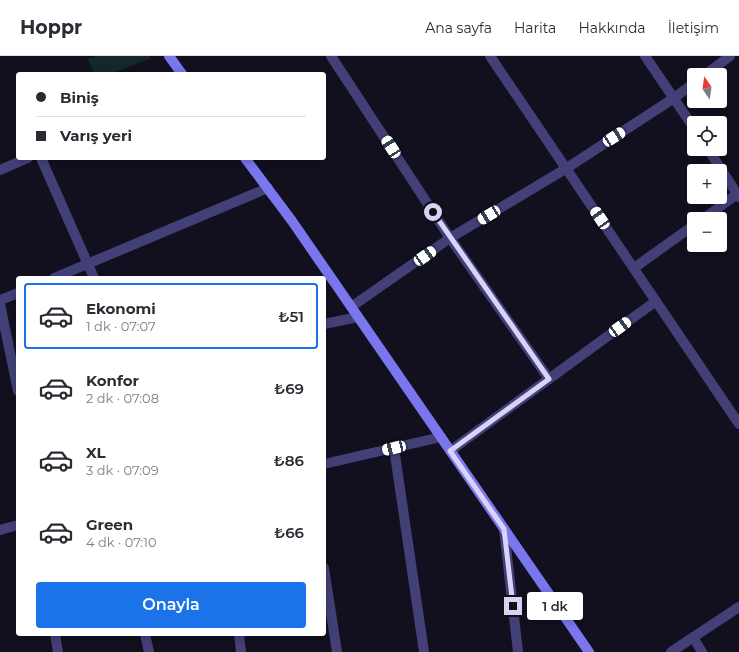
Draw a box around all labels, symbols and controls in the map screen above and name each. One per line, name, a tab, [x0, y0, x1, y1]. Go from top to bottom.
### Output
text: Hoppr	[20, 16, 82, 39]
text: Ana sayfa	[425, 19, 492, 37]
text: Harita	[514, 19, 556, 37]
text: Hakkında	[578, 19, 646, 37]
text: İletişim	[668, 19, 719, 37]
north arrow	[687, 68, 727, 108]
map controls	[687, 68, 727, 252]
text: Biniş	[60, 88, 99, 107]
button: locate	[687, 116, 727, 156]
car	[601, 125, 627, 149]
text: Varış yeri	[60, 126, 132, 145]
car	[379, 134, 403, 160]
button: +	[687, 164, 727, 204]
route start	[424, 203, 442, 221]
car	[476, 204, 502, 226]
car	[588, 205, 612, 231]
button: −	[687, 212, 727, 252]
car	[412, 244, 438, 268]
icon: car	[38, 298, 74, 334]
text: Ekonomi	[86, 299, 156, 318]
text: ₺51	[279, 307, 304, 326]
car	[607, 315, 633, 339]
text: 1 dk · 07:07	[86, 318, 156, 334]
icon: car	[38, 370, 74, 406]
text: Konfor	[86, 371, 139, 390]
text: ₺69	[274, 379, 304, 398]
text: 2 dk · 07:08	[86, 390, 159, 406]
car	[381, 439, 407, 457]
icon: car	[38, 442, 74, 478]
text: XL	[86, 443, 105, 462]
text: ₺86	[274, 451, 304, 470]
text: 3 dk · 07:09	[86, 462, 159, 478]
icon: car	[38, 514, 74, 550]
text: Green	[86, 515, 133, 534]
text: ₺66	[274, 523, 304, 542]
text: 4 dk · 07:10	[86, 534, 157, 550]
button: Onayla	[36, 582, 306, 628]
callout: 1 dk	[527, 592, 583, 620]
route end	[504, 597, 522, 615]
text: 1 dk	[542, 598, 568, 614]

